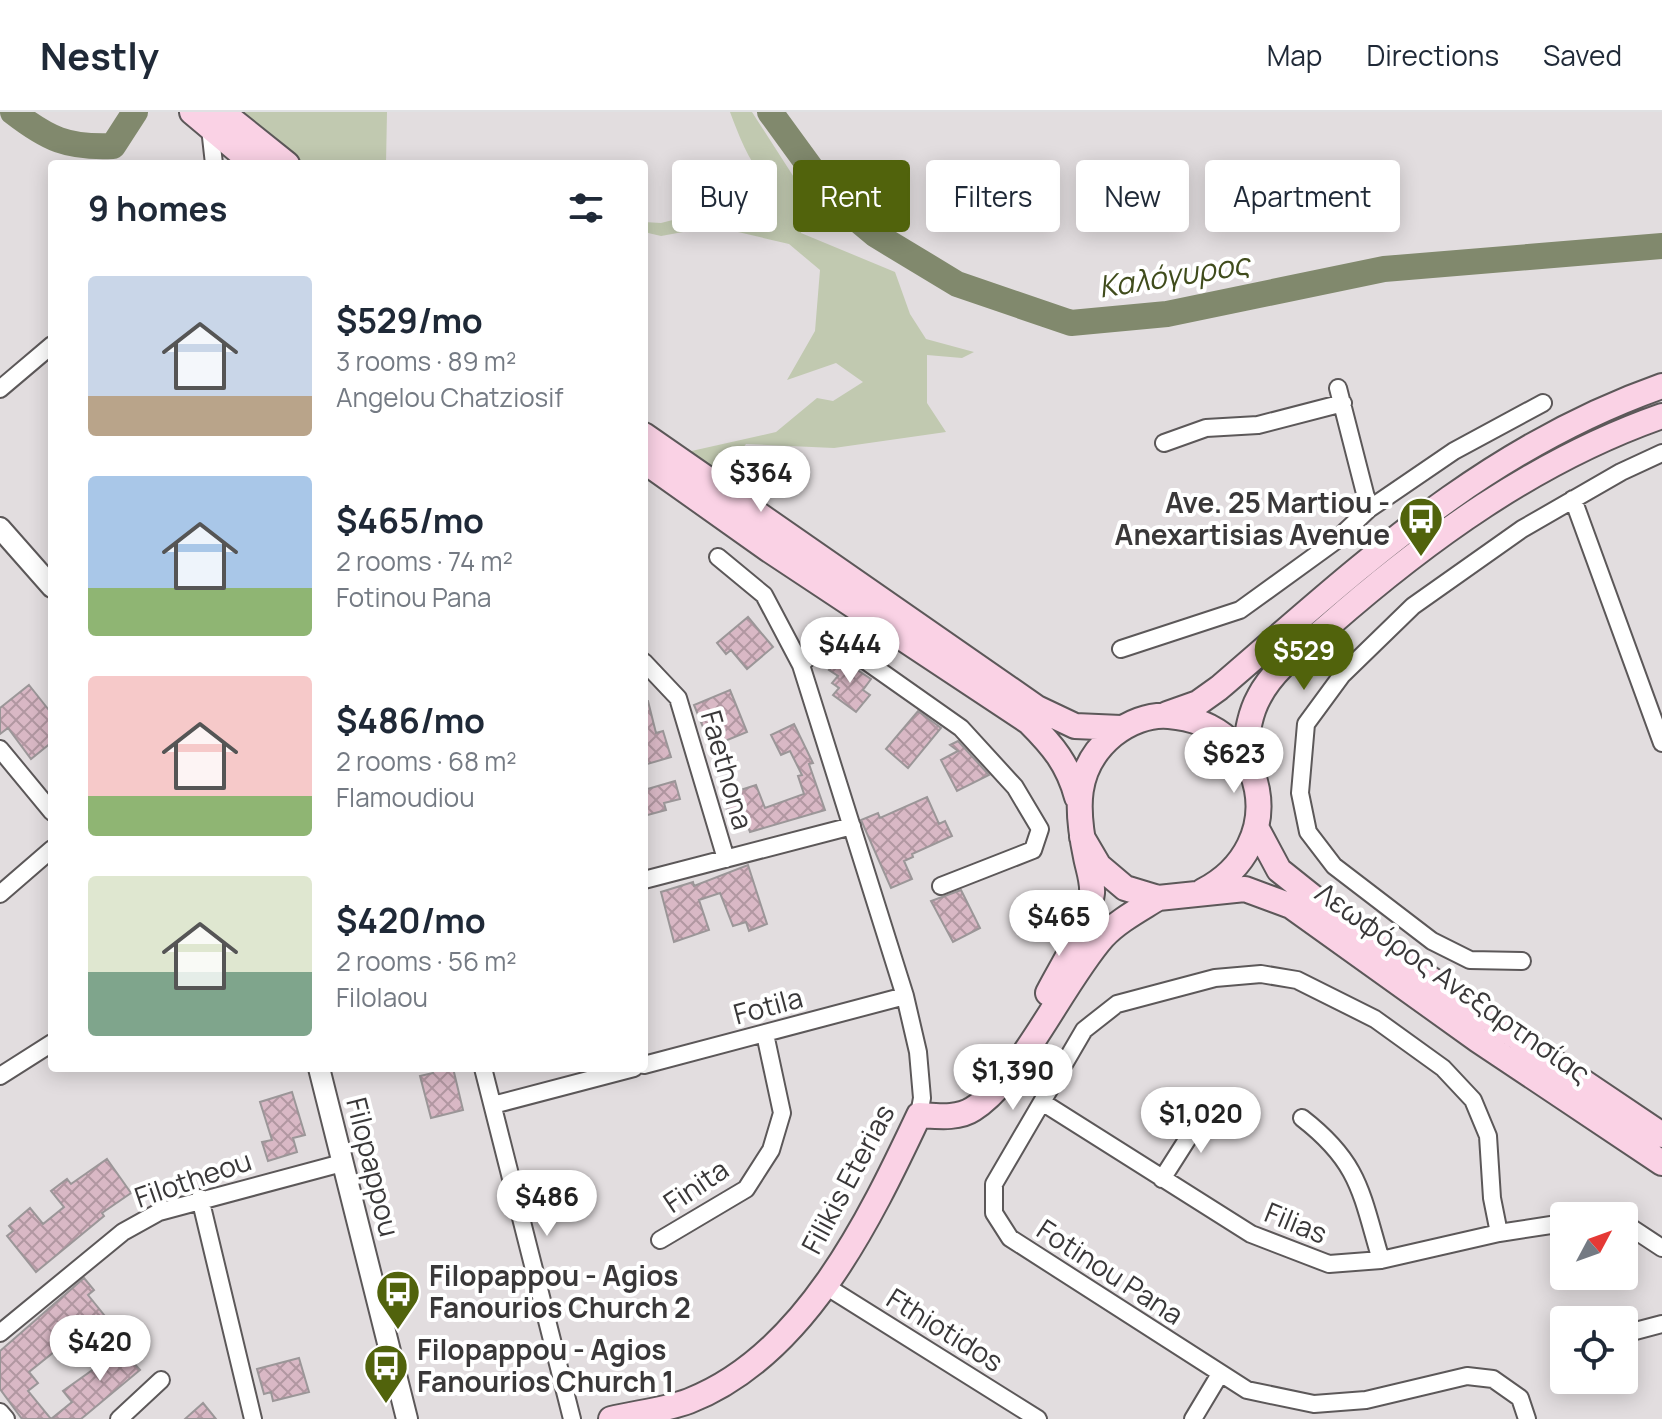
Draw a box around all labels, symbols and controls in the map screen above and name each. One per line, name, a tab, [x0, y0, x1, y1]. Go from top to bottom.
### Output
text: Nestly	[40, 29, 159, 81]
text: Map	[1267, 36, 1322, 74]
text: Directions	[1366, 36, 1499, 74]
text: Saved	[1543, 36, 1622, 74]
chip: Buy	[672, 160, 777, 232]
chip: Rent	[793, 160, 910, 232]
chip: Filters	[926, 160, 1060, 232]
chip: New	[1076, 160, 1189, 232]
chip: Apartment	[1205, 160, 1400, 232]
text: 9 homes	[88, 185, 227, 231]
icon: filters	[564, 186, 608, 230]
water label: Καλόγυρος	[1096, 242, 1254, 307]
text: $529/mo	[336, 297, 483, 343]
icon: home	[152, 308, 248, 404]
text: 3 rooms · 89 m²	[336, 343, 516, 379]
text: Angelou Chatziosif	[336, 379, 564, 415]
pin: $364	[714, 446, 808, 514]
text: $364	[729, 454, 793, 490]
place label: Ave. 25 Martiou - Anexartisias Avenue	[1115, 483, 1390, 553]
bus stop icon: Ave. 25 Martiou - Anexartisias Avenue	[1397, 495, 1445, 558]
text: $465/mo	[336, 497, 484, 543]
icon: home	[152, 508, 248, 604]
text: 2 rooms · 74 m²	[336, 543, 513, 579]
text: Fotinou Pana	[336, 579, 491, 615]
pin: $444	[803, 617, 897, 685]
pin: $529	[1257, 624, 1351, 692]
text: $444	[818, 625, 882, 661]
text: $529	[1273, 632, 1335, 668]
text: $486/mo	[336, 697, 485, 743]
street label: Faethona	[693, 706, 763, 834]
icon: home	[152, 708, 248, 804]
pin: $623	[1187, 727, 1281, 795]
text: $623	[1202, 735, 1266, 771]
text: 2 rooms · 68 m²	[336, 743, 517, 779]
text: Flamoudiou	[336, 779, 475, 815]
street label: Λεωφόρος Ανεξαρτησίας	[1309, 873, 1598, 1092]
pin: $465	[1012, 890, 1106, 958]
text: $420/mo	[336, 897, 486, 943]
text: $465	[1027, 898, 1091, 934]
icon: home	[152, 908, 248, 1004]
text: 2 rooms · 56 m²	[336, 943, 517, 979]
street label: Fotila	[729, 978, 807, 1032]
text: Filolaou	[336, 979, 428, 1015]
pin: $1,390	[948, 1044, 1078, 1112]
text: $1,390	[972, 1052, 1054, 1088]
pin: $1,020	[1136, 1087, 1266, 1155]
street label: Filopappou	[338, 1093, 410, 1240]
text: $1,020	[1159, 1095, 1243, 1131]
street label: Filikis Eterias	[792, 1097, 902, 1260]
street label: Filotheou	[129, 1140, 256, 1216]
street label: Finita	[656, 1150, 735, 1221]
pin: $486	[500, 1170, 594, 1238]
text: $486	[515, 1178, 579, 1214]
street label: Filias	[1260, 1192, 1333, 1252]
north arrow	[1550, 1202, 1638, 1290]
map controls	[1550, 1202, 1638, 1394]
street label: Fotinou Pana	[1030, 1210, 1191, 1333]
place label: Filopappou - Agios Fanourios Church 2	[429, 1256, 691, 1326]
bus stop icon: Filopappou - Agios Fanourios Church 2	[374, 1268, 422, 1331]
street label: Fthiotidos	[880, 1278, 1011, 1380]
button: locate	[1550, 1306, 1638, 1394]
pin: $420	[53, 1315, 147, 1383]
text: $420	[68, 1323, 132, 1359]
place label: Filopappou - Agios Fanourios Church 1	[417, 1330, 674, 1400]
bus stop icon: Filopappou - Agios Fanourios Church 1	[362, 1342, 410, 1405]

